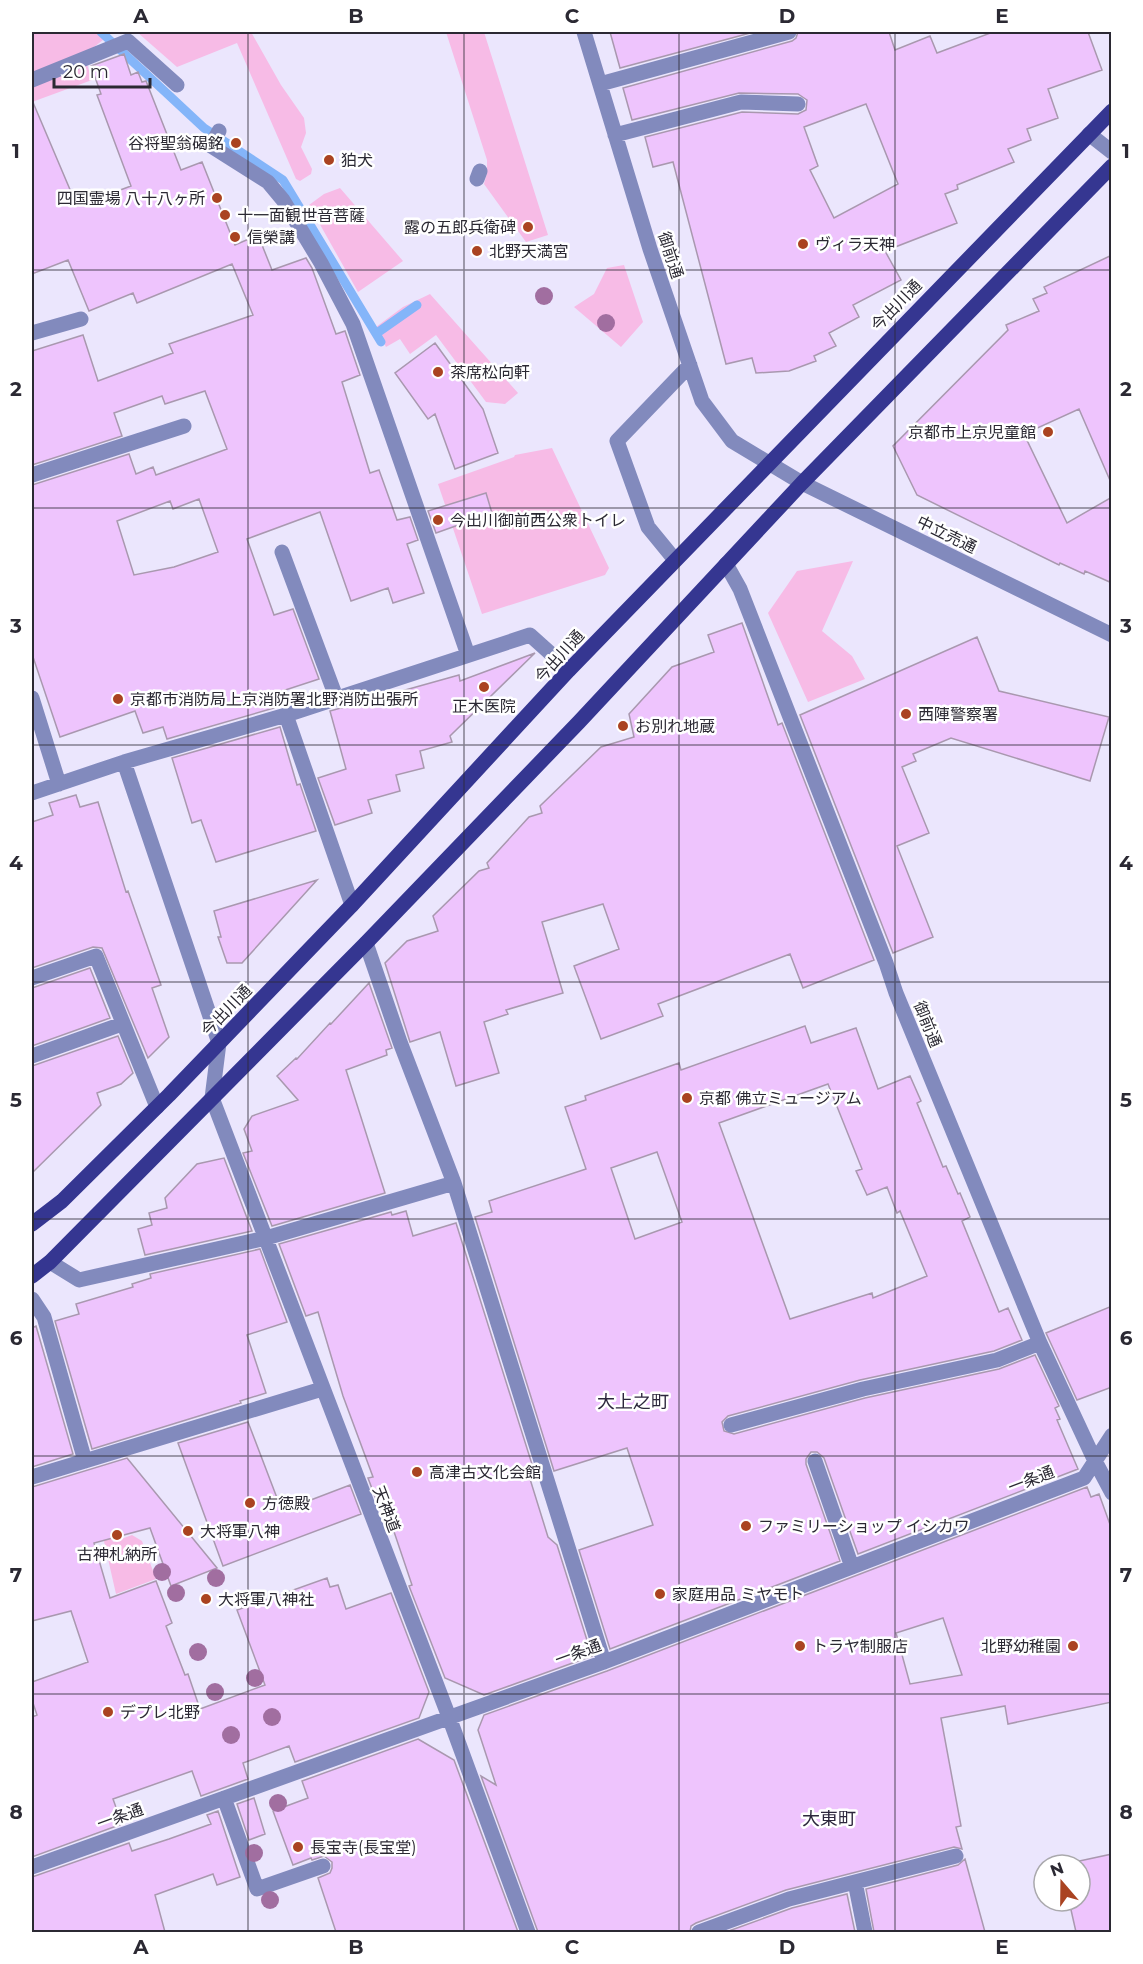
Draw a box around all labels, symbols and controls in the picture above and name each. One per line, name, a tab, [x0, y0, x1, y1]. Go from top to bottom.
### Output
text: A	[132, 4, 149, 28]
text: B	[348, 4, 364, 28]
text: C	[565, 4, 580, 28]
text: D	[779, 4, 795, 28]
text: E	[995, 4, 1009, 28]
scale bar	[54, 51, 150, 89]
text: 20 m	[63, 61, 109, 83]
place label: 谷将聖翁碣銘	[128, 134, 224, 153]
marker: 谷将聖翁碣銘	[229, 136, 243, 150]
text: 1	[12, 139, 20, 163]
text: 1	[1122, 139, 1130, 163]
place label: 狛犬	[341, 151, 373, 170]
marker: 狛犬	[322, 153, 336, 167]
place label: 四国霊場 八十八ヶ所	[57, 189, 205, 208]
marker: 四国霊場 八十八ヶ所	[210, 191, 224, 205]
place label: 十一面観世音菩薩	[237, 206, 365, 225]
marker: 十一面観世音菩薩	[218, 208, 232, 222]
place label: 露の五郎兵衛碑	[404, 218, 516, 237]
marker: 露の五郎兵衛碑	[521, 220, 535, 234]
place label: 信榮講	[247, 228, 295, 247]
street label: 御前通	[654, 229, 687, 281]
marker: 信榮講	[228, 230, 242, 244]
place label: ヴィラ天神	[815, 235, 895, 254]
marker: ヴィラ天神	[796, 237, 810, 251]
place label: 北野天満宮	[489, 242, 569, 261]
marker: 北野天満宮	[470, 244, 484, 258]
street label: 今出川通	[867, 276, 925, 335]
place label: 茶席松向軒	[450, 363, 530, 382]
marker: 茶席松向軒	[431, 365, 445, 379]
text: 2	[10, 377, 22, 401]
text: 2	[1120, 377, 1132, 401]
place label: 京都市上京児童館	[908, 423, 1036, 442]
marker: 京都市上京児童館	[1041, 425, 1055, 439]
place label: 今出川御前西公衆トイレ	[450, 511, 626, 530]
street label: 中立売通	[914, 512, 980, 557]
marker: 今出川御前西公衆トイレ	[431, 513, 445, 527]
text: 3	[9, 614, 22, 638]
text: 3	[1119, 614, 1132, 638]
street label: 今出川通	[531, 626, 588, 686]
marker: 正木医院	[477, 680, 491, 694]
place label: 京都市消防局上京消防署北野消防出張所	[130, 690, 418, 709]
marker: 京都市消防局上京消防署北野消防出張所	[111, 692, 125, 706]
place label: 正木医院	[452, 697, 516, 716]
place label: 西陣警察署	[918, 705, 998, 724]
marker: 西陣警察署	[899, 707, 913, 721]
place label: お別れ地蔵	[635, 717, 715, 736]
marker: お別れ地蔵	[616, 719, 630, 733]
text: 4	[9, 851, 23, 875]
text: 4	[1119, 851, 1133, 875]
street label: 今出川通	[197, 981, 255, 1040]
street label: 御前通	[910, 998, 945, 1050]
text: 5	[10, 1088, 22, 1112]
text: 5	[1120, 1088, 1132, 1112]
place label: 京都 佛立ミュージアム	[699, 1089, 862, 1108]
marker: 京都 佛立ミュージアム	[680, 1091, 694, 1105]
text: 6	[10, 1326, 23, 1350]
text: 6	[1120, 1326, 1133, 1350]
district label: 大上之町	[597, 1391, 669, 1413]
street label: 一条通	[1005, 1462, 1057, 1497]
place label: 高津古文化会館	[429, 1463, 541, 1482]
marker: 高津古文化会館	[410, 1465, 424, 1479]
street label: 天神道	[369, 1483, 404, 1535]
place label: 方徳殿	[262, 1494, 310, 1513]
marker: 方徳殿	[243, 1496, 257, 1510]
place label: ファミリーショップ イシカワ	[758, 1517, 970, 1536]
marker: ファミリーショップ イシカワ	[739, 1519, 753, 1533]
place label: 大将軍八神	[200, 1522, 280, 1541]
marker: 大将軍八神	[181, 1524, 195, 1538]
marker: 古神札納所	[110, 1528, 124, 1542]
place label: 古神札納所	[77, 1545, 157, 1564]
text: 7	[10, 1563, 22, 1587]
text: 7	[1120, 1563, 1132, 1587]
place label: 家庭用品 ミヤモト	[672, 1585, 804, 1604]
marker: 家庭用品 ミヤモト	[653, 1587, 667, 1601]
place label: 大将軍八神社	[218, 1590, 314, 1609]
marker: 大将軍八神社	[199, 1592, 213, 1606]
street label: 一条通	[552, 1635, 604, 1670]
place label: トラヤ制服店	[812, 1637, 908, 1656]
place label: 北野幼稚園	[981, 1637, 1061, 1656]
marker: トラヤ制服店	[793, 1639, 807, 1653]
marker: 北野幼稚園	[1066, 1639, 1080, 1653]
place label: デプレ北野	[120, 1703, 200, 1722]
marker: デプレ北野	[101, 1705, 115, 1719]
street label: 一条通	[94, 1799, 146, 1834]
text: 8	[9, 1800, 23, 1824]
text: 8	[1119, 1800, 1133, 1824]
district label: 大東町	[802, 1808, 856, 1830]
place label: 長宝寺(長宝堂)	[310, 1838, 417, 1857]
marker: 長宝寺(長宝堂)	[291, 1840, 305, 1854]
north arrow	[1032, 1853, 1092, 1913]
text: N	[1048, 1858, 1066, 1881]
text: A	[132, 1935, 149, 1959]
text: B	[348, 1935, 364, 1959]
text: C	[565, 1935, 580, 1959]
text: D	[779, 1935, 795, 1959]
text: E	[995, 1935, 1009, 1959]

